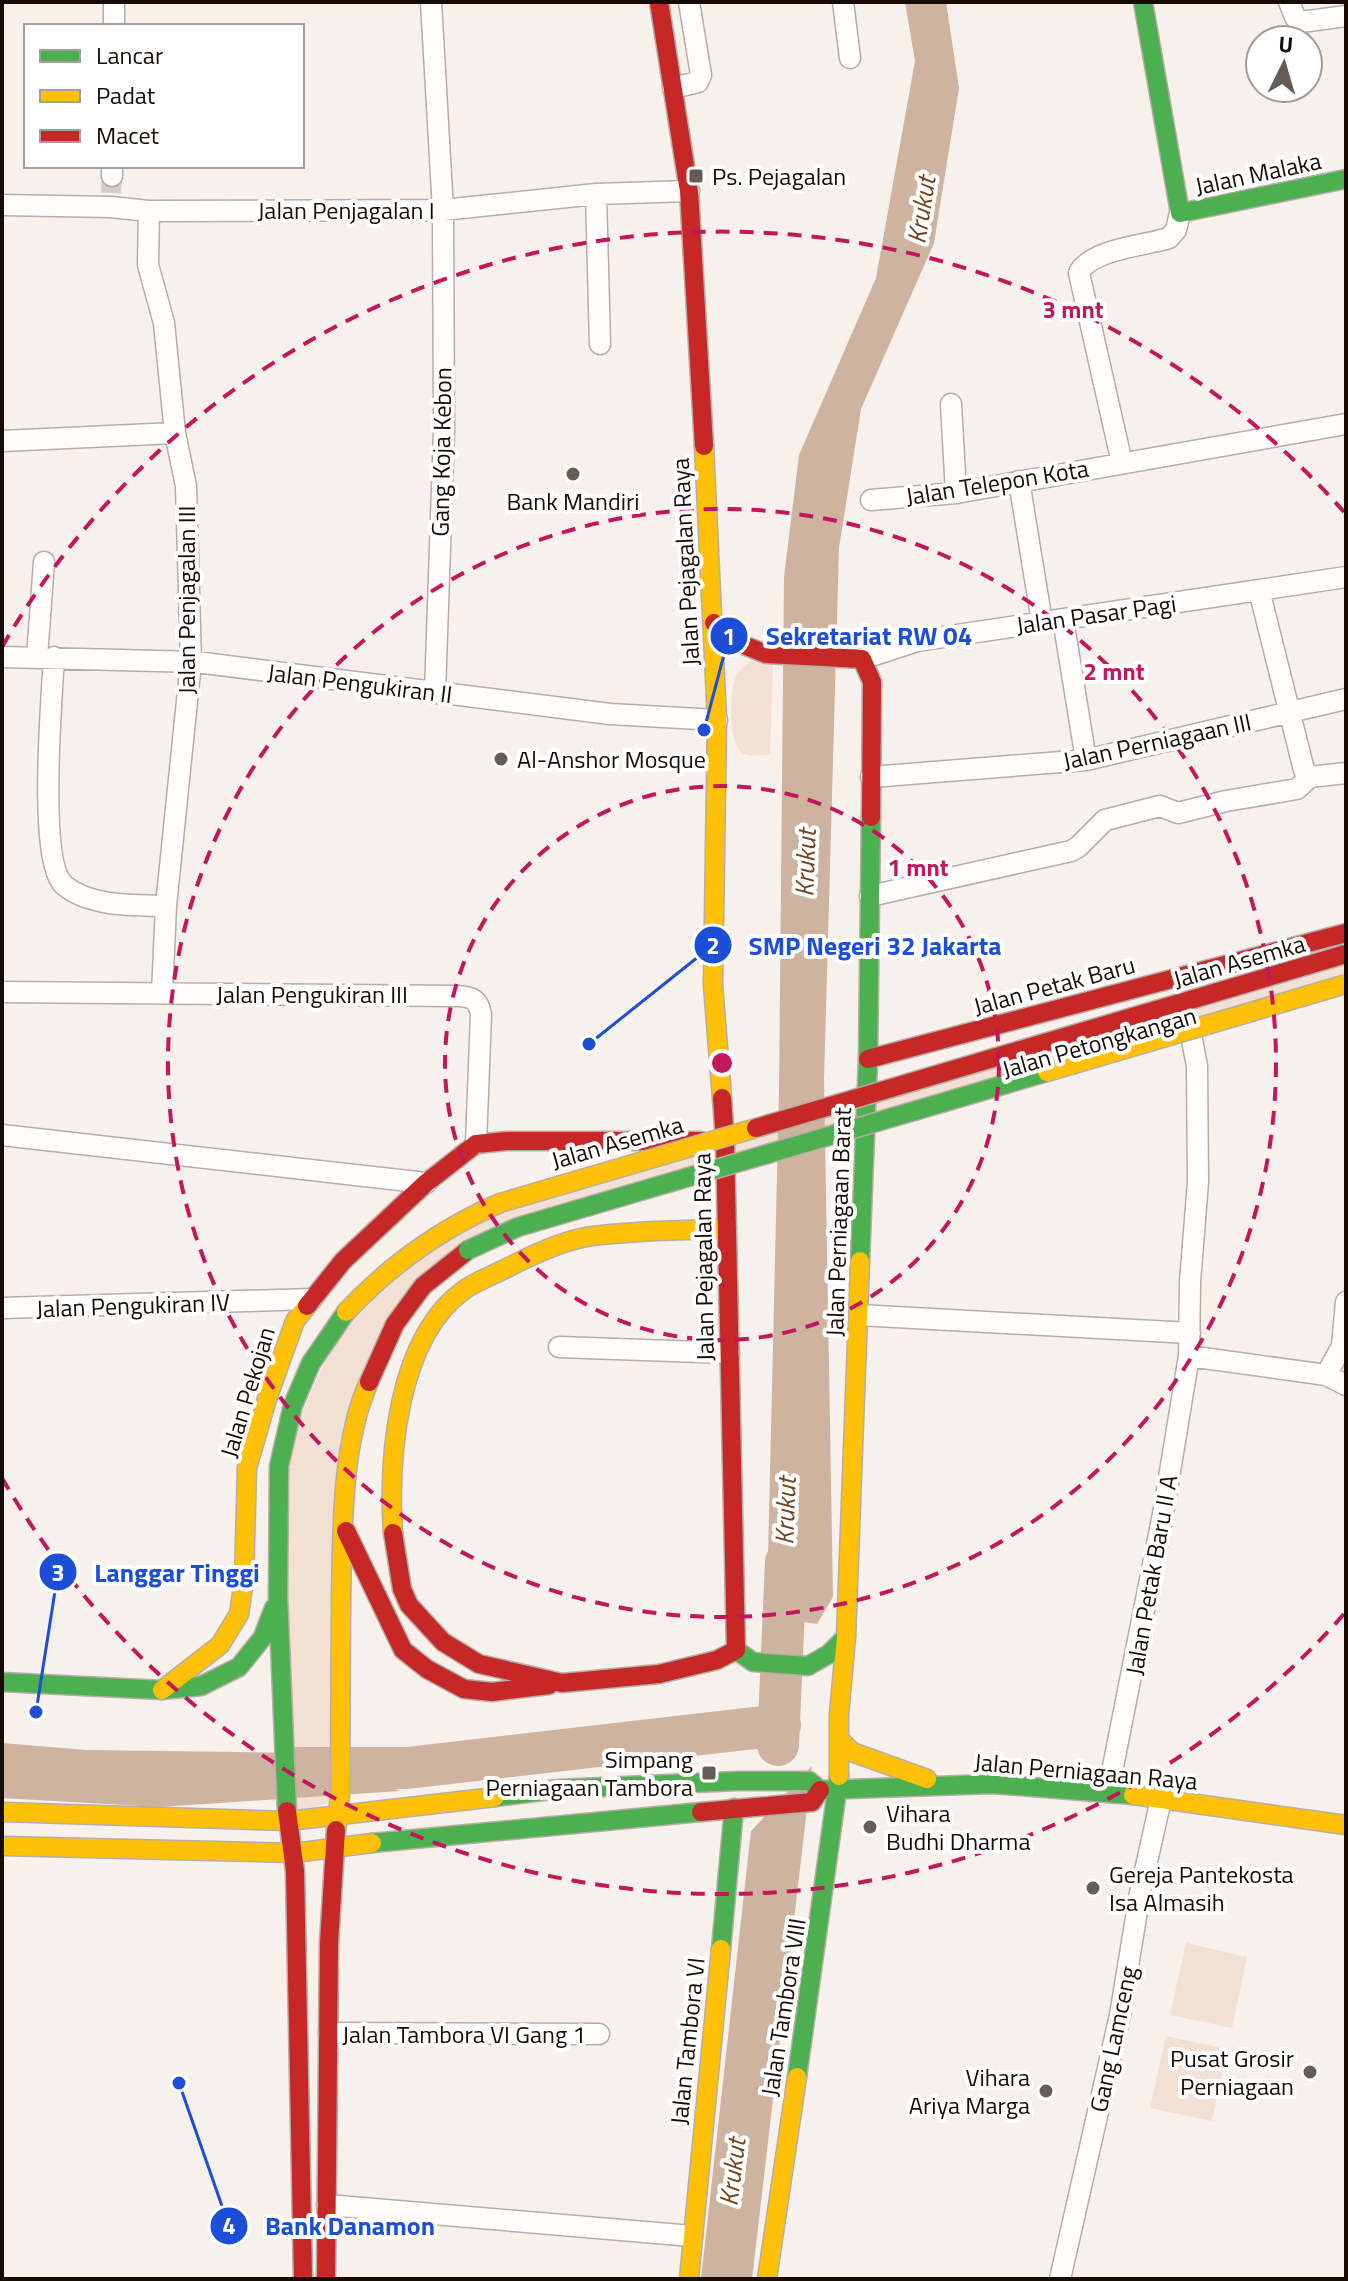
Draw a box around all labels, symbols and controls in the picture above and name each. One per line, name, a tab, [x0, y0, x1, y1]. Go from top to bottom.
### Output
legend	[24, 24, 304, 168]
north arrow	[1244, 24, 1324, 104]
text: U	[1277, 27, 1294, 62]
text: Lancar	[96, 37, 163, 73]
text: Padat	[96, 77, 156, 113]
text: Macet	[96, 117, 160, 153]
street label: Jalan Malaka	[1192, 142, 1324, 204]
place label: Ps. Pejagalan	[712, 158, 846, 194]
marker: Ps. Pejagalan	[687, 167, 705, 185]
water label: Krukut	[896, 171, 946, 246]
street label: Jalan Penjagalan I	[257, 192, 435, 228]
text: 3 mnt	[1043, 291, 1104, 327]
street label: Gang Koja Kebon	[422, 367, 460, 537]
street label: Jalan Telepon Kota	[903, 450, 1091, 514]
street label: Jalan Pejagalan Raya	[662, 457, 708, 667]
marker: Bank Mandiri	[564, 465, 582, 483]
place label: Bank Mandiri	[506, 483, 640, 519]
street label: Jalan Penjagalan III	[168, 506, 204, 694]
street label: Jalan Pasar Pagi	[1014, 585, 1178, 643]
callout: Sekretariat RW 04	[709, 611, 988, 661]
text: Sekretariat RW 04	[766, 616, 972, 655]
text: 1	[722, 618, 736, 654]
text: 2 mnt	[1084, 653, 1145, 689]
street label: Jalan Pengukiran II	[266, 654, 454, 712]
street label: Jalan Perniagaan III	[1060, 703, 1254, 779]
place label: Al-Anshor Mosque	[517, 741, 706, 777]
marker: Al-Anshor Mosque	[492, 750, 510, 768]
water label: Krukut	[784, 826, 826, 897]
text: 1 mnt	[888, 849, 949, 885]
callout: SMP Negeri 32 Jakarta	[693, 920, 1018, 970]
street label: Jalan Asemka	[1169, 925, 1309, 997]
text: SMP Negeri 32 Jakarta	[749, 926, 1001, 965]
text: 2	[706, 927, 720, 963]
street label: Jalan Petak Baru	[969, 946, 1139, 1024]
street label: Jalan Pengukiran III	[216, 976, 408, 1012]
street label: Jalan Petongkangan	[998, 997, 1200, 1087]
centre of rings	[708, 1049, 736, 1077]
street label: Jalan Asemka	[547, 1106, 687, 1178]
street label: Jalan Perniagaan Barat	[816, 1106, 860, 1337]
street label: Jalan Pejagalan Raya	[683, 1152, 723, 1362]
street label: Jalan Pengukiran IV	[35, 1284, 231, 1326]
street label: Jalan Pekojan	[210, 1322, 284, 1462]
street label: Jalan Petak Baru II A	[1116, 1472, 1186, 1678]
water label: Krukut	[764, 1474, 806, 1545]
callout: Langgar Tinggi	[38, 1547, 276, 1597]
text: Langgar Tinggi	[94, 1553, 260, 1592]
text: 3	[51, 1554, 65, 1590]
place label: Simpang Perniagaan Tambora	[486, 1741, 693, 1805]
street label: Jalan Perniagaan Raya	[973, 1743, 1199, 1799]
marker: Simpang Perniagaan Tambora	[700, 1764, 718, 1782]
place label: Vihara Budhi Dharma	[886, 1795, 1030, 1859]
marker: Vihara Budhi Dharma	[861, 1818, 879, 1836]
place label: Gereja Pantekosta Isa Almasih	[1109, 1856, 1294, 1920]
marker: Gereja Pantekosta Isa Almasih	[1084, 1879, 1102, 1897]
street label: Jalan Tambora VIII	[751, 1915, 815, 2099]
street label: Jalan Tambora VI	[660, 1956, 714, 2126]
street label: Gang Lamceng	[1080, 1963, 1146, 2115]
street label: Jalan Tambora VI Gang 1	[342, 2016, 586, 2052]
place label: Pusat Grosir Perniagaan	[1170, 2040, 1294, 2104]
place label: Vihara Ariya Marga	[909, 2059, 1030, 2123]
marker: Pusat Grosir Perniagaan	[1301, 2063, 1319, 2081]
marker: Vihara Ariya Marga	[1037, 2082, 1055, 2100]
water label: Krukut	[709, 2133, 756, 2208]
callout: Bank Danamon	[209, 2201, 451, 2251]
text: Bank Danamon	[265, 2206, 435, 2245]
text: 4	[222, 2207, 236, 2243]

